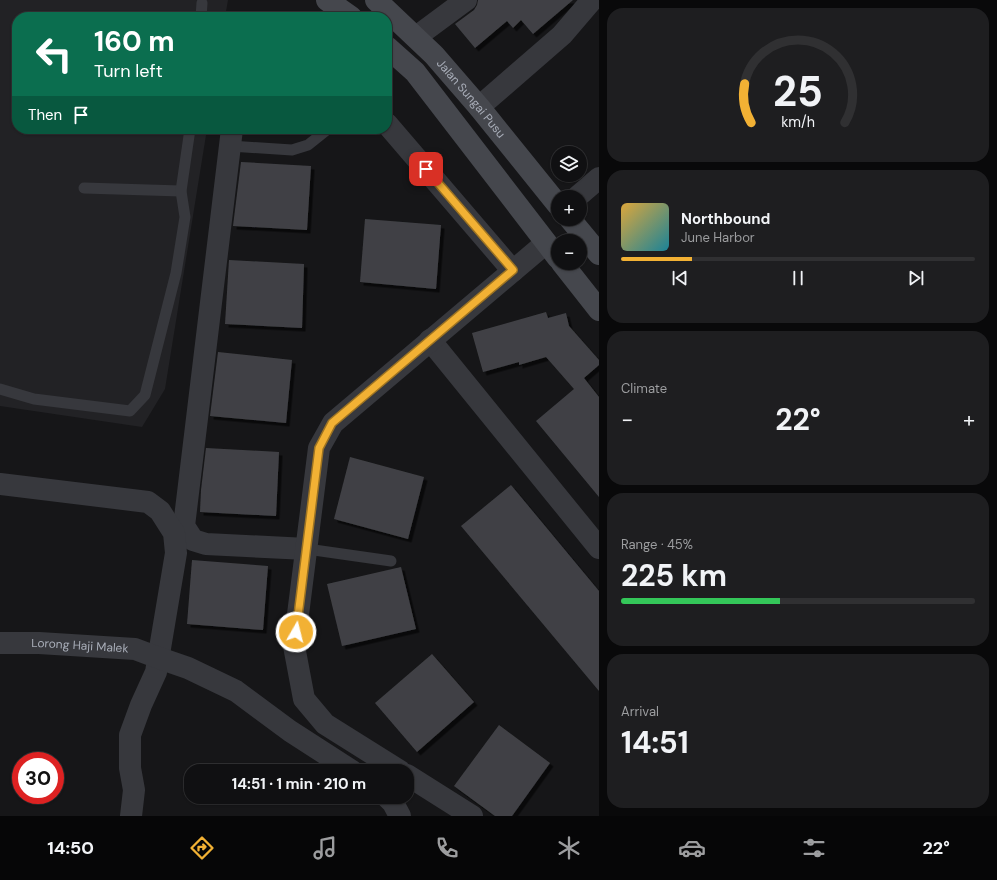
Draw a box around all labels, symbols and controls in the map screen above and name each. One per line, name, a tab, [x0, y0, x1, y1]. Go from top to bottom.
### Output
text: 160 m	[94, 23, 175, 60]
icon: left	[28, 28, 80, 80]
street label: Jalan Sungai Pusu	[433, 56, 509, 141]
text: Turn left	[94, 59, 163, 83]
text: 25	[773, 65, 823, 119]
icon: arrive	[70, 104, 92, 126]
text: Then	[28, 105, 62, 125]
text: km/h	[781, 112, 815, 130]
map controls	[551, 146, 587, 270]
button: layers	[551, 146, 587, 182]
pin	[409, 152, 443, 186]
icon: arrive	[415, 158, 437, 180]
button: +	[551, 190, 587, 226]
text: Northbound	[681, 209, 770, 229]
text: June Harbor	[681, 229, 755, 246]
button: −	[551, 234, 587, 270]
icon: previous	[669, 267, 691, 289]
icon: pause	[787, 267, 809, 289]
icon: next	[905, 267, 927, 289]
text: Climate	[621, 380, 667, 397]
text: 22°	[775, 400, 821, 439]
text: −	[621, 405, 633, 434]
text: +	[963, 405, 975, 434]
text: Range · 45%	[621, 536, 693, 553]
text: 225 km	[621, 556, 727, 595]
position arrow	[275, 611, 317, 653]
street label: Lorong Haji Malek	[31, 635, 129, 657]
text: Arrival	[621, 703, 659, 720]
text: 14:51	[621, 723, 689, 762]
speed limit sign: 30	[12, 752, 64, 804]
text: 14:51 · 1 min · 210 m	[232, 774, 366, 794]
icon: directions	[188, 834, 216, 862]
icon: music	[311, 834, 339, 862]
icon: phone	[433, 834, 461, 862]
icon: climate	[555, 834, 583, 862]
icon: car	[678, 834, 706, 862]
icon: filters	[800, 834, 828, 862]
text: 14:50	[47, 836, 94, 860]
text: 22°	[922, 836, 950, 860]

